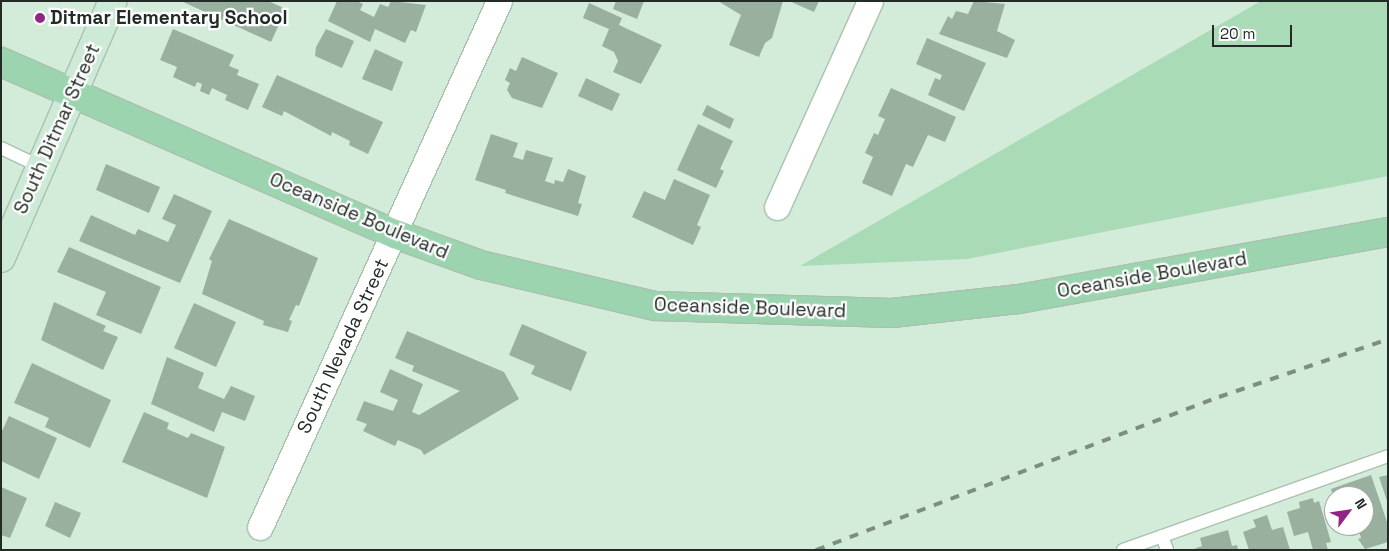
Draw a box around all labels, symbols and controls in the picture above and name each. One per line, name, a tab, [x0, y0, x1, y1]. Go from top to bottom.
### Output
place label: Ditmar Elementary School	[50, 7, 287, 29]
marker: Ditmar Elementary School	[34, 12, 46, 24]
scale bar	[1214, 15, 1294, 47]
text: 20 m	[1220, 24, 1255, 43]
street label: South Ditmar Street	[9, 40, 105, 218]
street label: Oceanside Boulevard	[266, 168, 452, 264]
street label: Oceanside Boulevard	[1055, 247, 1249, 303]
street label: South Nevada Street	[292, 255, 394, 437]
street label: Oceanside Boulevard	[654, 293, 846, 323]
north arrow	[1324, 486, 1374, 536]
text: N	[1351, 495, 1371, 512]

